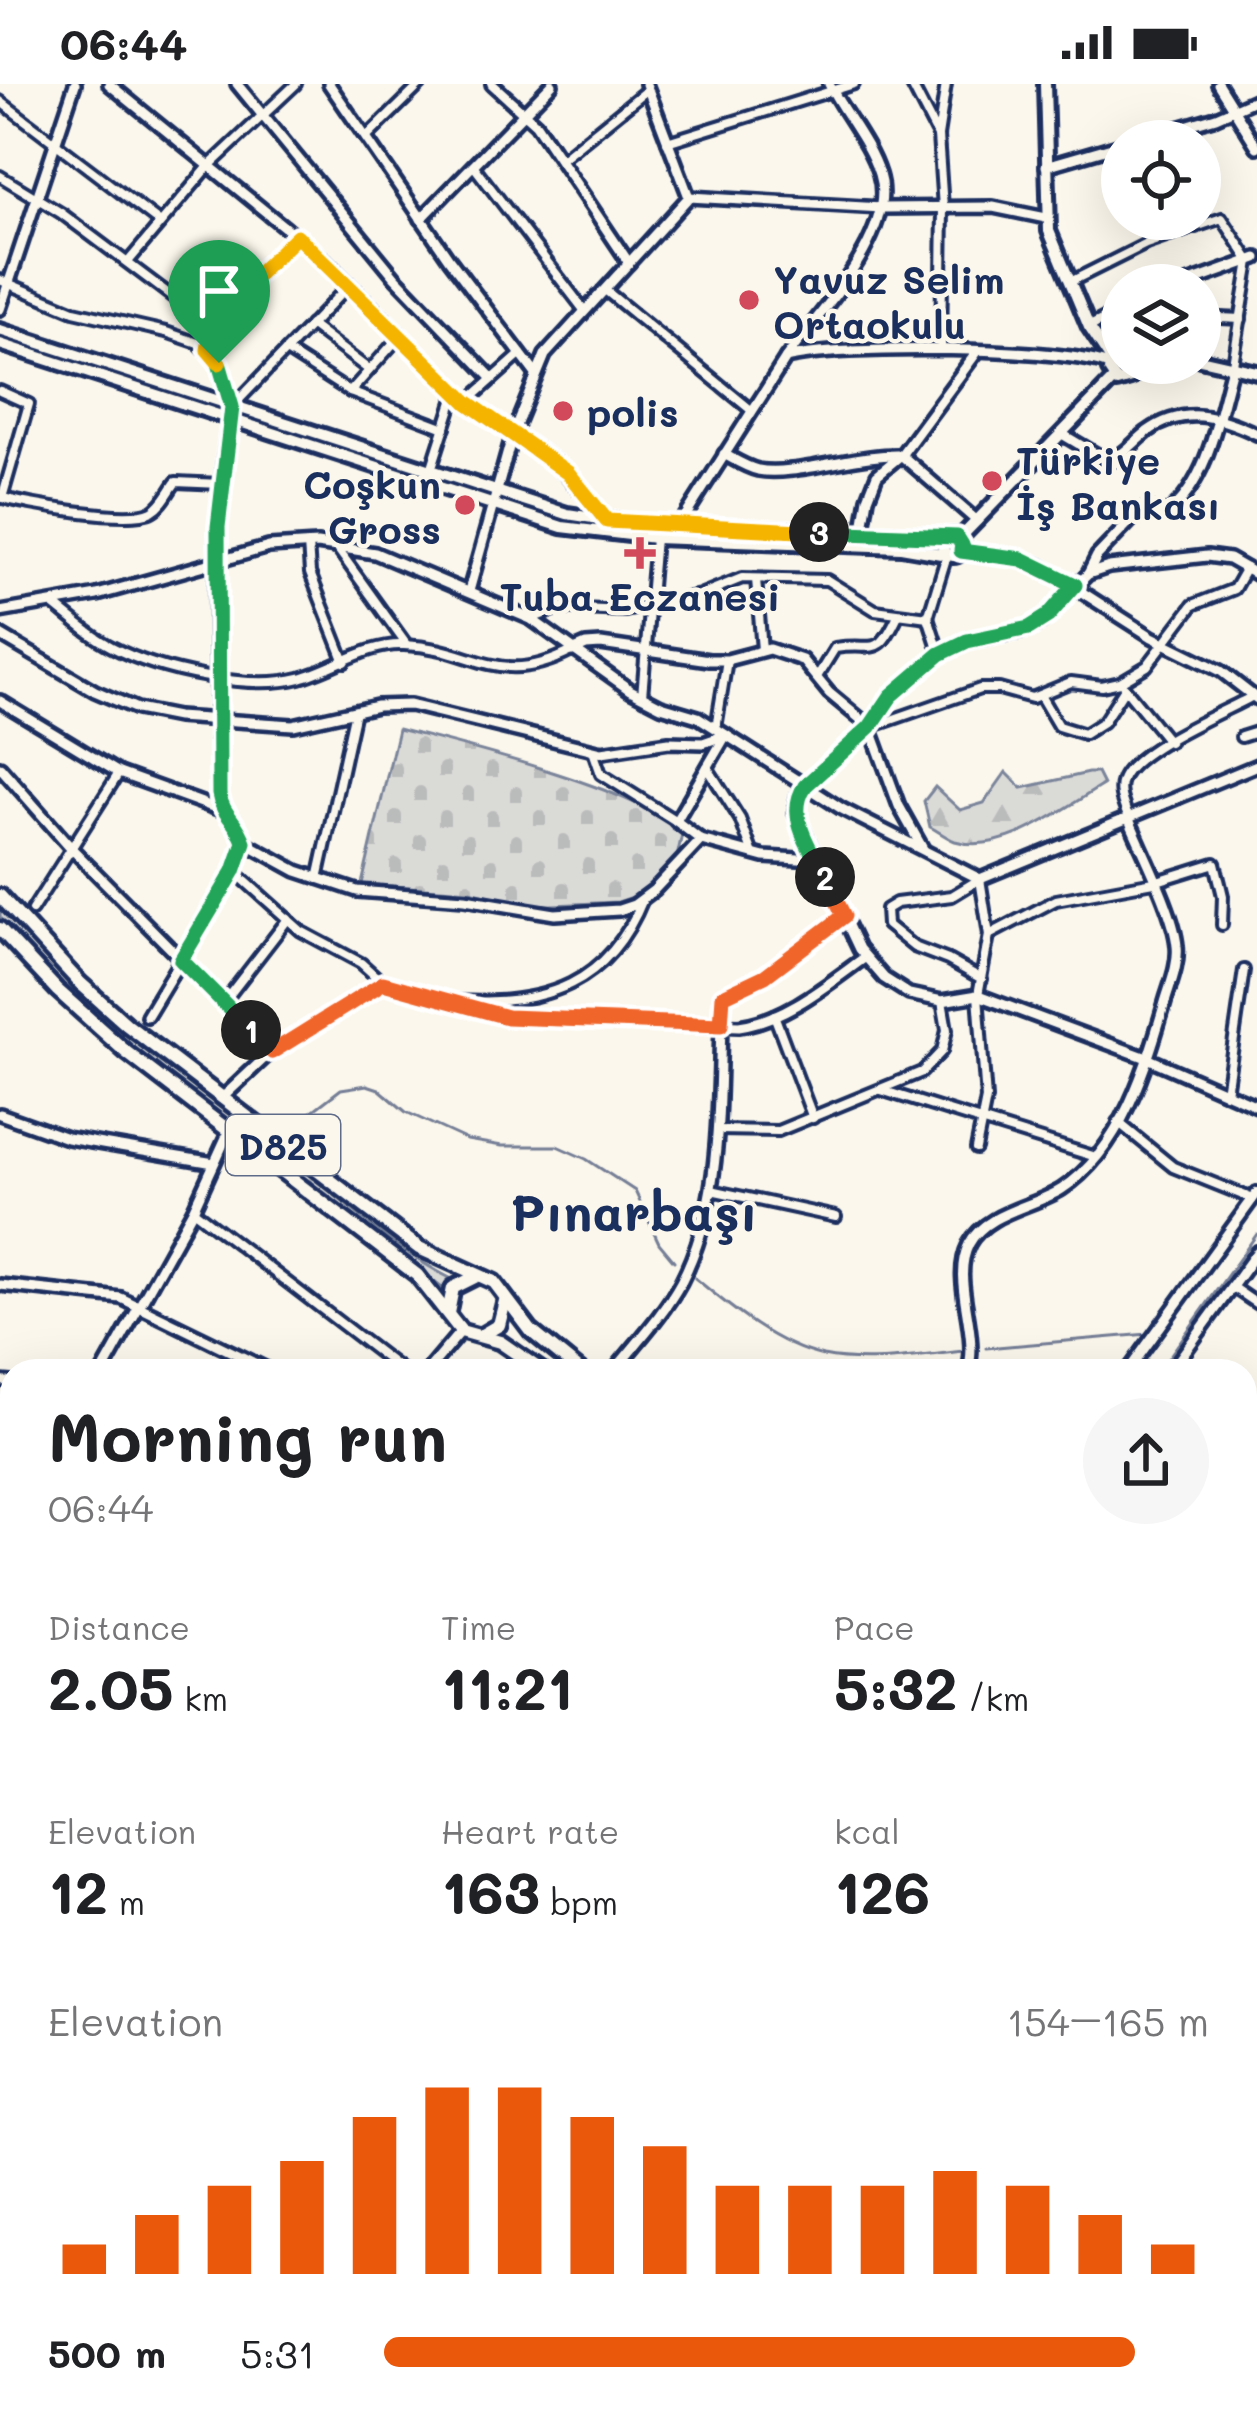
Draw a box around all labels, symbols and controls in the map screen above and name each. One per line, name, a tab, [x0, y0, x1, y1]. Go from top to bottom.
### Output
text: 06:44	[60, 13, 188, 71]
map controls	[1101, 120, 1221, 384]
button: locate	[1101, 120, 1221, 240]
pin	[168, 240, 270, 363]
place label: Yavuz Selim Ortaokulu	[773, 253, 1004, 349]
icon: arrive	[186, 258, 252, 324]
button: layers	[1101, 264, 1221, 384]
marker: Yavuz Selim Ortaokulu	[736, 287, 762, 313]
place label: polis	[587, 386, 679, 437]
marker: polis	[550, 398, 576, 424]
place label: Türkiye İş Bankası	[1016, 434, 1220, 531]
place label: Coşkun Gross	[303, 458, 441, 554]
marker: Türkiye İş Bankası	[979, 468, 1005, 494]
marker: Coşkun Gross	[452, 492, 478, 518]
pin: 3	[789, 502, 849, 562]
text: 3	[809, 510, 829, 553]
marker: Tuba Eczanesi	[627, 540, 653, 566]
place label: Tuba Eczanesi	[500, 570, 780, 621]
pin: 2	[795, 847, 855, 907]
text: 2	[816, 855, 834, 898]
pin: 1	[221, 1000, 281, 1060]
text: 1	[244, 1008, 258, 1051]
road number: D825	[226, 1115, 340, 1175]
district label: Pınarbaşı	[510, 1177, 758, 1245]
text: Morning run	[48, 1393, 447, 1479]
button: share	[1083, 1398, 1209, 1524]
text: 06:44	[48, 1481, 154, 1532]
text: Distance	[48, 1605, 190, 1648]
text: Time	[441, 1605, 516, 1648]
text: Pace	[834, 1605, 915, 1648]
text: 2.05	[48, 1648, 174, 1726]
text: 11:21	[441, 1648, 573, 1726]
text: 5:32	[834, 1648, 958, 1726]
text: km	[174, 1676, 228, 1719]
text: /km	[958, 1676, 1029, 1719]
text: Elevation	[48, 1809, 196, 1852]
text: Heart rate	[441, 1809, 619, 1852]
text: kcal	[834, 1809, 900, 1852]
text: 12	[48, 1852, 108, 1930]
text: 163	[441, 1852, 540, 1930]
text: 126	[834, 1852, 930, 1930]
text: m	[108, 1880, 145, 1923]
text: bpm	[540, 1880, 618, 1923]
text: Elevation	[48, 1995, 223, 2046]
text: 154–165 m	[1007, 1995, 1209, 2046]
text: 500 m	[48, 2327, 166, 2378]
text: 5:31	[240, 2327, 315, 2378]

